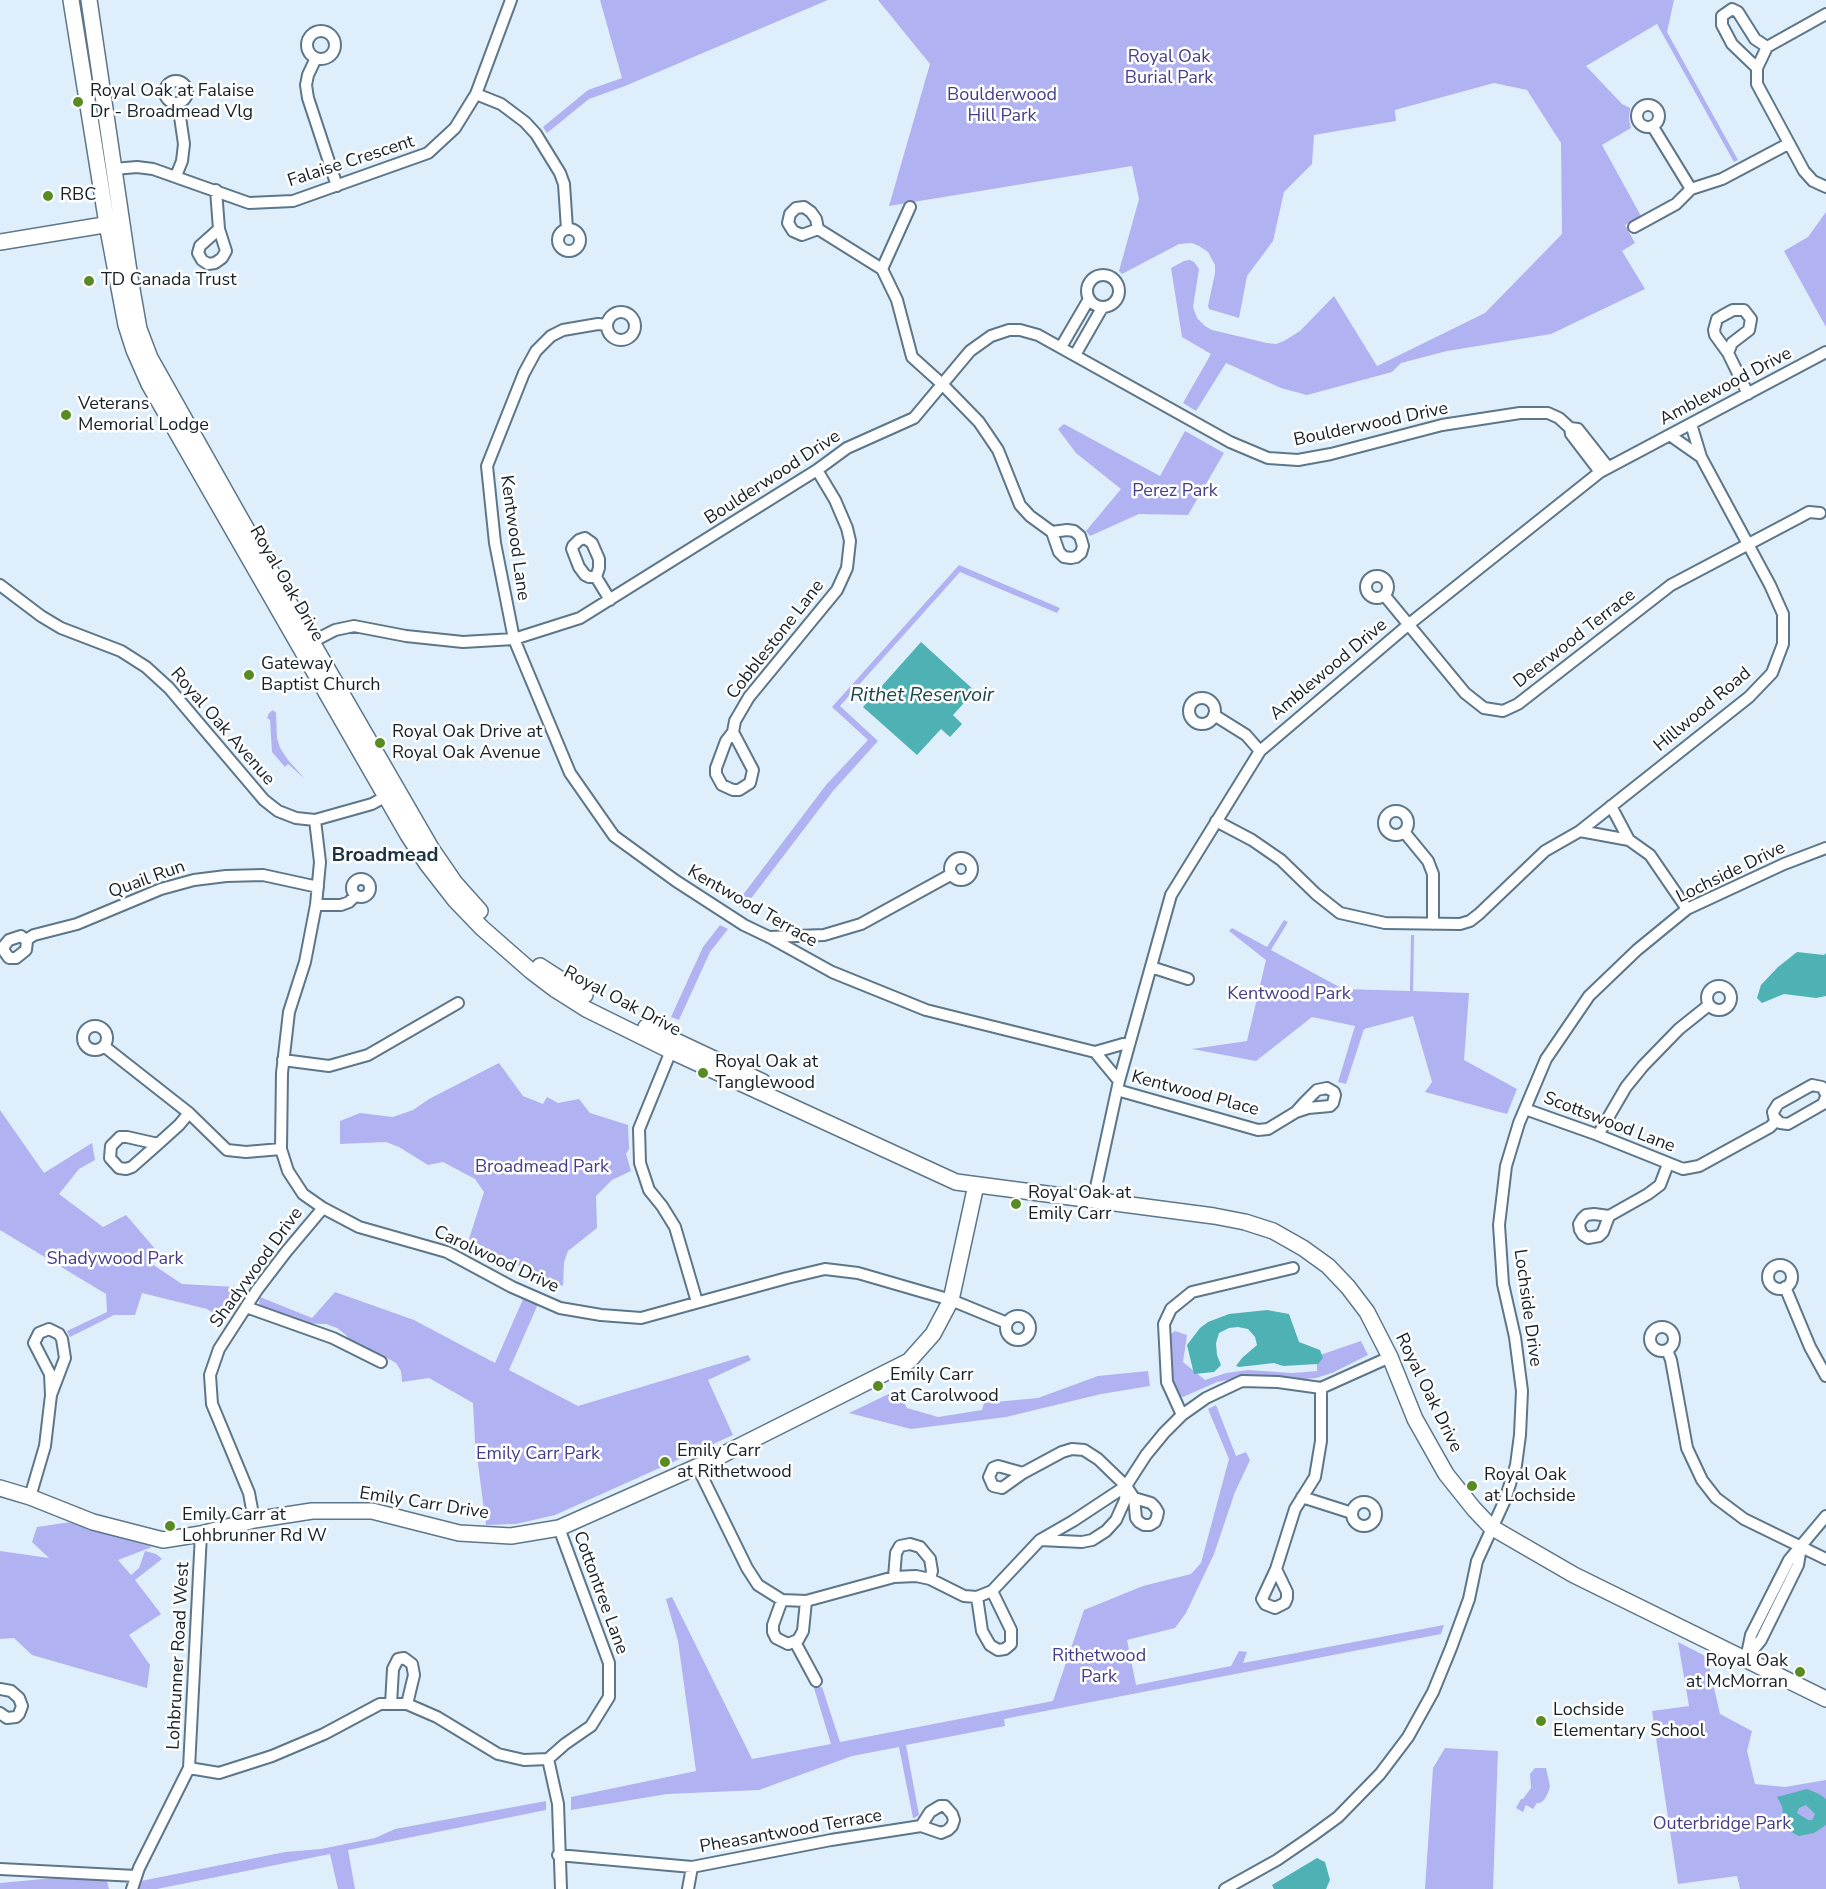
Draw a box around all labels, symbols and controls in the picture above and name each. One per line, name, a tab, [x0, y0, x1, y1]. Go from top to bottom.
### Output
park label: Royal Oak Burial Park	[1125, 47, 1213, 90]
place label: Royal Oak at Falaise Dr - Broadmead Vlg	[90, 81, 254, 124]
park label: Boulderwood Hill Park	[947, 85, 1057, 128]
marker: Royal Oak at Falaise Dr - Broadmead Vlg	[71, 95, 85, 109]
street label: Falaise Crescent	[285, 131, 417, 193]
place label: RBC	[60, 185, 96, 207]
marker: RBC	[41, 189, 55, 203]
place label: TD Canada Trust	[101, 270, 236, 292]
marker: TD Canada Trust	[82, 274, 96, 288]
street label: Amblewood Drive	[1656, 343, 1796, 431]
place label: Veterans Memorial Lodge	[78, 394, 209, 436]
street label: Boulderwood Drive	[1292, 398, 1450, 452]
marker: Veterans Memorial Lodge	[59, 408, 73, 422]
street label: Boulderwood Drive	[701, 426, 845, 530]
street label: Kentwood Lane	[495, 474, 533, 602]
park label: Perez Park	[1132, 481, 1218, 503]
street label: Royal Oak Drive	[244, 522, 328, 646]
street label: Cobblestone Lane	[723, 576, 829, 704]
street label: Deerwood Terrace	[1510, 585, 1640, 693]
street label: Amblewood Drive	[1266, 615, 1392, 725]
place label: Gateway Baptist Church	[261, 654, 380, 696]
street label: Hillwood Road	[1650, 663, 1756, 757]
street label: Royal Oak Avenue	[165, 664, 279, 790]
marker: Gateway Baptist Church	[242, 668, 256, 682]
water label: Rithet Reservoir	[850, 684, 994, 708]
place label: Royal Oak Drive at Royal Oak Avenue	[392, 722, 542, 764]
marker: Royal Oak Drive at Royal Oak Avenue	[373, 736, 387, 750]
street label: Lochside Drive	[1673, 837, 1789, 909]
district label: Broadmead	[331, 844, 439, 868]
street label: Quail Run	[106, 856, 188, 904]
street label: Kentwood Terrace	[683, 861, 821, 953]
street label: Royal Oak Drive	[560, 962, 684, 1042]
park label: Kentwood Park	[1227, 984, 1351, 1006]
place label: Royal Oak at Tanglewood	[715, 1052, 818, 1094]
marker: Royal Oak at Tanglewood	[696, 1066, 710, 1080]
street label: Kentwood Place	[1129, 1067, 1261, 1121]
street label: Scottswood Lane	[1540, 1088, 1678, 1158]
park label: Broadmead Park	[475, 1157, 609, 1179]
place label: Royal Oak at Emily Carr	[1028, 1183, 1131, 1226]
marker: Royal Oak at Emily Carr	[1009, 1197, 1023, 1211]
street label: Shadywood Drive	[206, 1204, 308, 1332]
street label: Carolwood Drive	[430, 1222, 562, 1298]
street label: Lochside Drive	[1508, 1248, 1546, 1368]
park label: Shadywood Park	[46, 1249, 184, 1271]
street label: Royal Oak Drive	[1390, 1330, 1466, 1456]
place label: Emily Carr at Carolwood	[890, 1365, 999, 1408]
marker: Emily Carr at Carolwood	[871, 1379, 885, 1393]
place label: Emily Carr at Rithetwood	[677, 1441, 792, 1484]
park label: Emily Carr Park	[476, 1444, 600, 1466]
marker: Emily Carr at Rithetwood	[658, 1455, 672, 1469]
place label: Royal Oak at Lochside	[1484, 1465, 1576, 1508]
marker: Royal Oak at Lochside	[1465, 1479, 1479, 1493]
street label: Emily Carr Drive	[358, 1483, 490, 1525]
place label: Emily Carr at Lohbrunner Rd W	[182, 1505, 327, 1547]
marker: Emily Carr at Lohbrunner Rd W	[163, 1519, 177, 1533]
street label: Cottontree Lane	[568, 1528, 632, 1658]
street label: Lohbrunner Road West	[163, 1562, 195, 1750]
park label: Rithetwood Park	[1052, 1646, 1146, 1688]
place label: Royal Oak at McMorran	[1686, 1651, 1788, 1694]
marker: Royal Oak at McMorran	[1793, 1665, 1807, 1679]
place label: Lochside Elementary School	[1553, 1700, 1705, 1742]
marker: Lochside Elementary School	[1534, 1714, 1548, 1728]
street label: Pheasantwood Terrace	[698, 1805, 884, 1859]
park label: Outerbridge Park	[1653, 1814, 1791, 1836]

